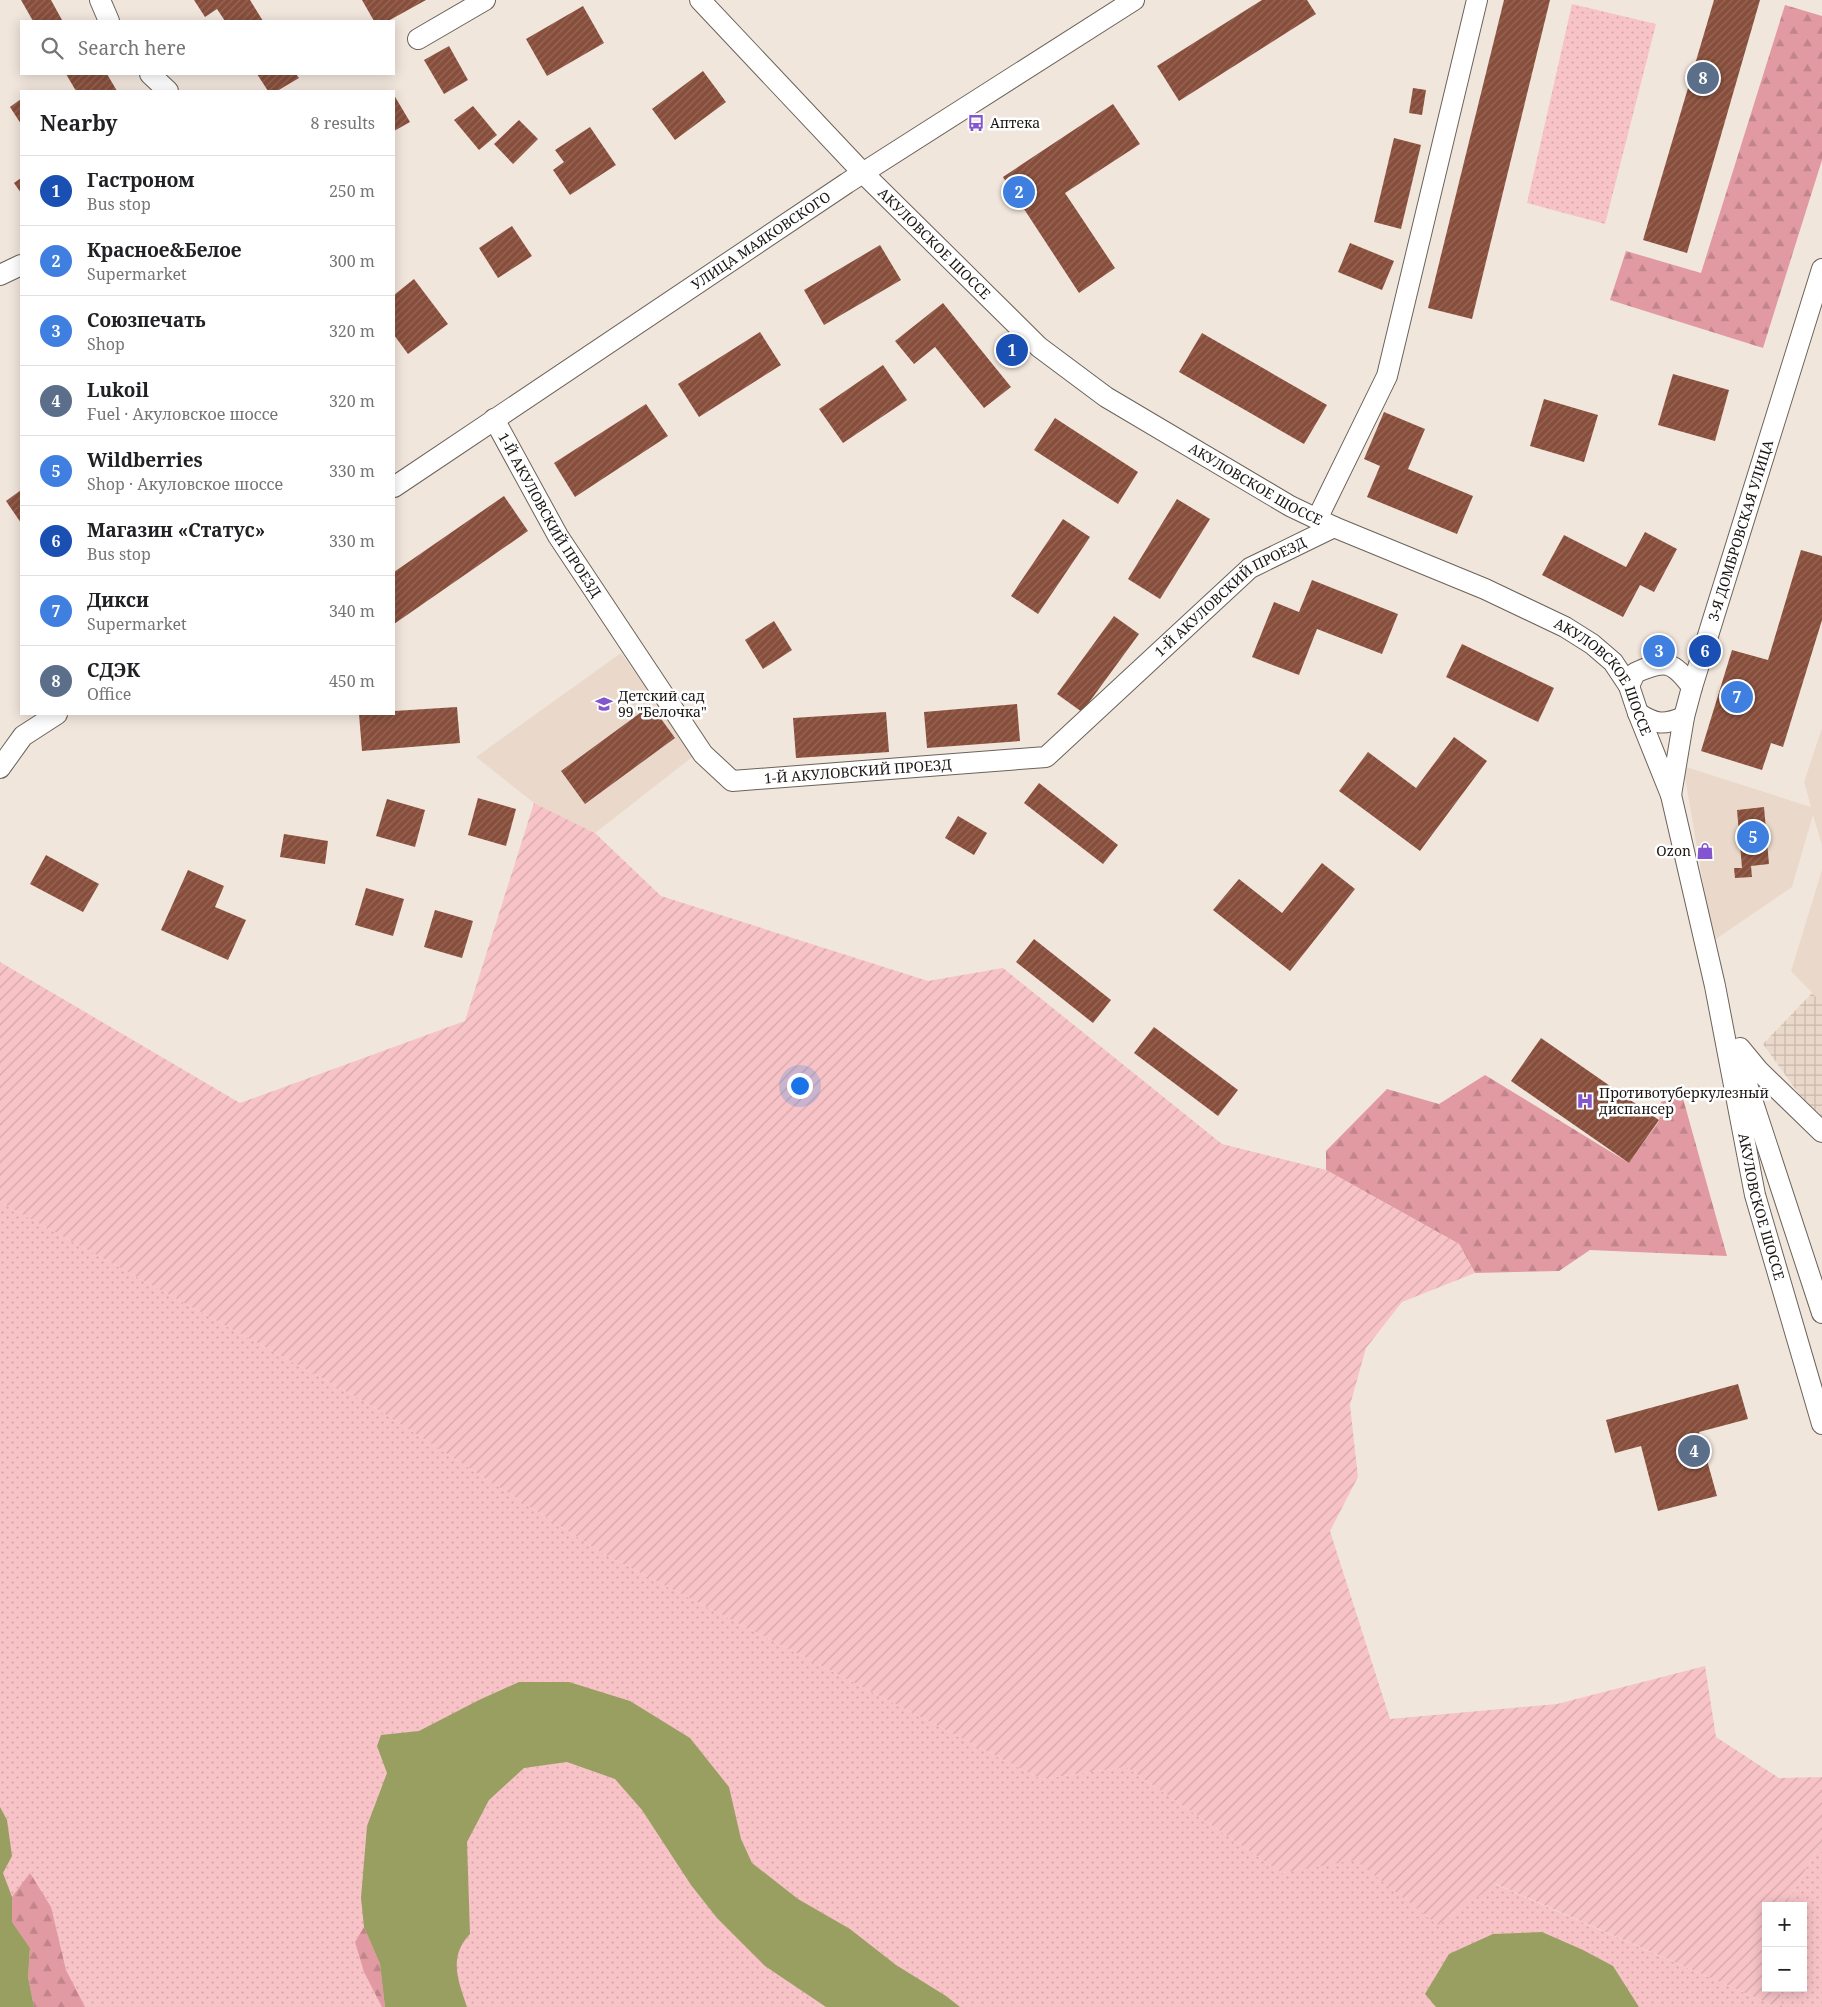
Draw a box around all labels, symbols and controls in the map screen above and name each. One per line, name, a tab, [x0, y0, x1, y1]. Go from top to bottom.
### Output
search box	[20, 20, 395, 75]
icon: search	[38, 34, 66, 62]
text: Search here	[78, 35, 186, 61]
pin: 8	[1687, 59, 1719, 97]
text: Nearby	[40, 109, 118, 137]
text: 8 results	[311, 112, 375, 134]
bus stop icon: Аптека	[966, 113, 986, 133]
place label: Аптека	[990, 113, 1040, 132]
text: Гастроном	[87, 167, 194, 193]
pin: 2	[1003, 173, 1035, 211]
text: 1	[51, 180, 61, 202]
text: 250 m	[329, 180, 375, 202]
street label: АКУЛОВСКОЕ ШОССЕ	[874, 183, 995, 303]
street label: УЛИЦА МАЯКОВСКОГО	[687, 187, 834, 294]
text: Bus stop	[87, 193, 151, 215]
text: Красное&Белое	[87, 237, 242, 263]
text: 2	[51, 250, 61, 272]
text: 300 m	[329, 250, 375, 272]
text: Supermarket	[87, 263, 187, 285]
text: Союзпечать	[87, 307, 206, 333]
text: 3	[51, 320, 61, 342]
text: 320 m	[329, 320, 375, 342]
pin: 1	[996, 331, 1028, 369]
text: Shop	[87, 333, 125, 355]
text: Lukoil	[87, 377, 149, 403]
text: 4	[51, 390, 61, 412]
text: 320 m	[329, 390, 375, 412]
text: Fuel · Акуловское шоссе	[87, 403, 278, 425]
street label: 1-Й АКУЛОВСКИЙ ПРОЕЗД	[494, 429, 606, 601]
street label: 3-Я ДОМБРОВСКАЯ УЛИЦА	[1703, 437, 1777, 623]
street label: АКУЛОВСКОЕ ШОССЕ	[1185, 438, 1326, 529]
text: Wildberries	[87, 447, 203, 473]
text: 5	[51, 460, 61, 482]
text: 330 m	[329, 460, 375, 482]
text: Shop · Акуловское шоссе	[87, 473, 283, 495]
text: Магазин «Статус»	[87, 517, 265, 543]
text: 6	[51, 530, 61, 552]
text: 330 m	[329, 530, 375, 552]
street label: 1-Й АКУЛОВСКИЙ ПРОЕЗД	[1150, 532, 1309, 661]
text: Bus stop	[87, 543, 151, 565]
text: Дикси	[87, 587, 149, 613]
text: 7	[51, 600, 61, 622]
text: 340 m	[329, 600, 375, 622]
text: Supermarket	[87, 613, 187, 635]
street label: АКУЛОВСКОЕ ШОССЕ	[1551, 613, 1656, 738]
pin: 3	[1643, 632, 1675, 670]
pin: 6	[1689, 632, 1721, 670]
text: СДЭК	[87, 657, 140, 683]
text: 8	[51, 670, 61, 692]
text: 450 m	[329, 670, 375, 692]
pin: 7	[1721, 678, 1753, 716]
text: Office	[87, 683, 131, 705]
place label: Детский сад 99 "Белочка"	[618, 686, 707, 721]
school or university icon: Детский сад 99 "Белочка"	[594, 694, 614, 714]
street label: 1-Й АКУЛОВСКИЙ ПРОЕЗД	[763, 754, 952, 788]
pin: 5	[1737, 818, 1769, 856]
place label: Ozon	[1656, 841, 1691, 860]
shop icon: Ozon	[1695, 841, 1715, 861]
your location	[787, 1073, 813, 1099]
place label: Противотуберкулезный диспансер	[1599, 1083, 1769, 1118]
hospital icon: Противотуберкулезный диспансер	[1575, 1091, 1595, 1111]
street label: АКУЛОВСКОЕ ШОССЕ	[1734, 1131, 1789, 1283]
pin: 4	[1678, 1432, 1710, 1470]
map controls	[1762, 1902, 1807, 1992]
button: +	[1762, 1902, 1807, 1947]
button: −	[1762, 1947, 1807, 1992]

